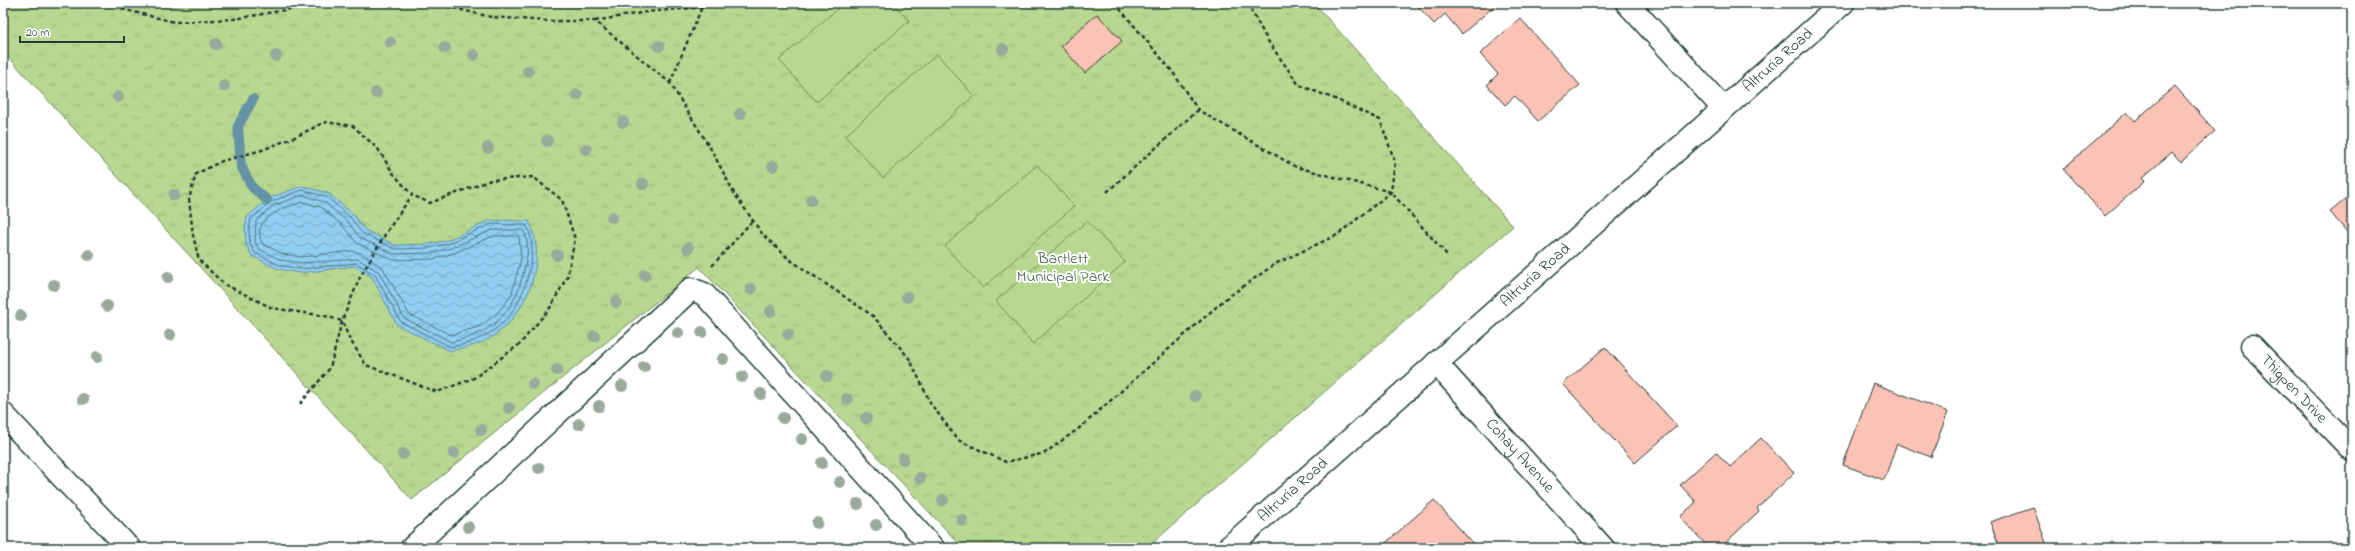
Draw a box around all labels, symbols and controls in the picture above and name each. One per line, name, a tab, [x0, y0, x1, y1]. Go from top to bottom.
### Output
scale bar	[20, 18, 124, 44]
street label: Altruria Road	[1737, 23, 1819, 98]
text: 20 m	[26, 24, 49, 42]
street label: Altruria Road	[1495, 237, 1576, 313]
park label: Bartlett Municipal Park	[1017, 247, 1110, 289]
street label: Thigpen Drive	[2254, 349, 2333, 430]
street label: Cohay Avenue	[1479, 413, 1561, 499]
street label: Altruria Road	[1252, 452, 1334, 528]

